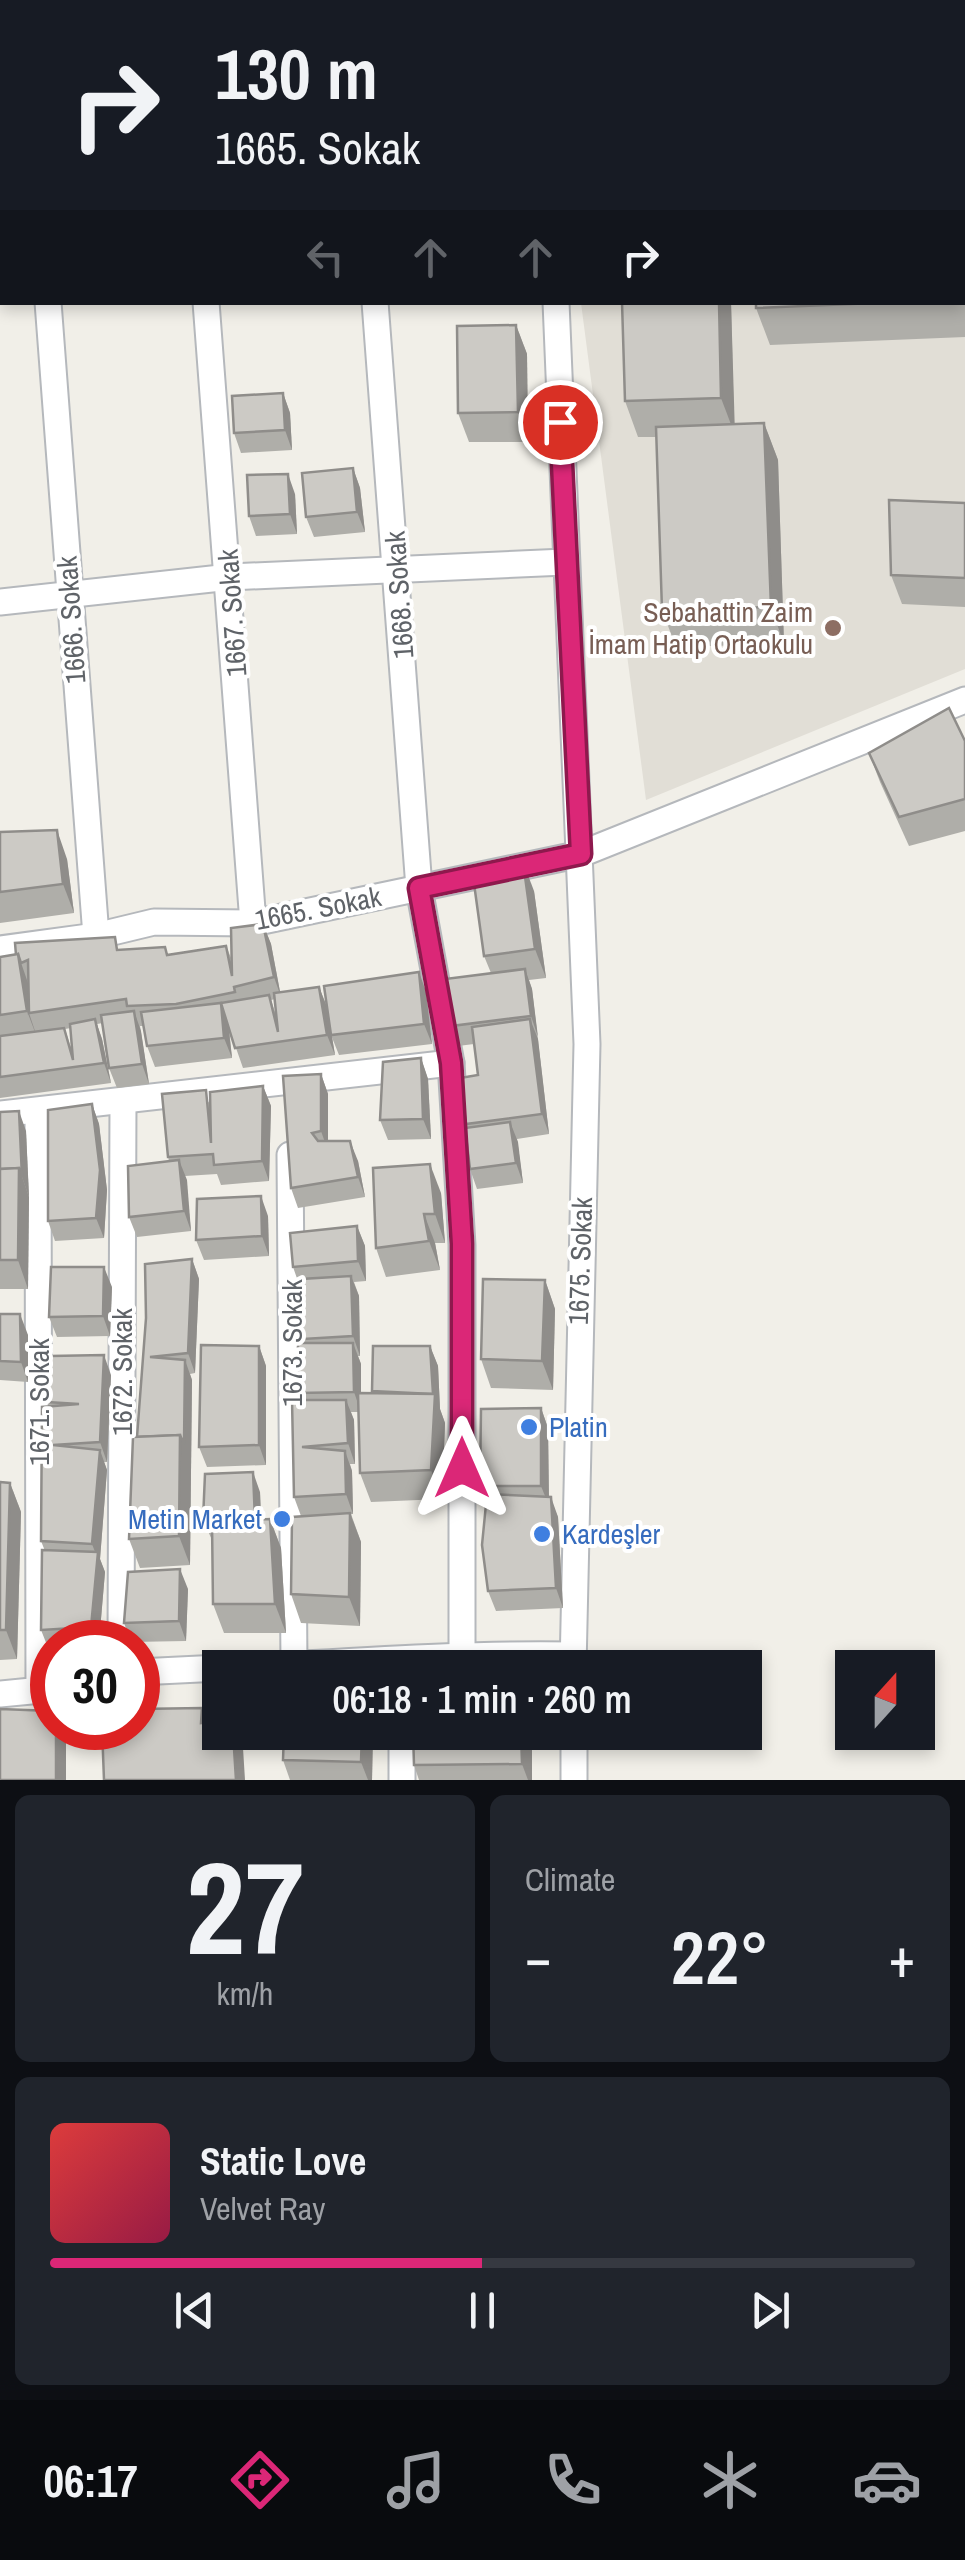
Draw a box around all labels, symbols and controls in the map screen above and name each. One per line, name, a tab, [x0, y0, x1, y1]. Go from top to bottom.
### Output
text: 130 m	[215, 27, 378, 121]
icon: right	[50, 40, 180, 170]
text: 1665. Sokak	[215, 117, 420, 178]
icon: left	[298, 230, 353, 285]
icon: ahead	[403, 230, 458, 285]
icon: ahead	[508, 230, 563, 285]
icon: right	[613, 230, 668, 285]
pin	[518, 380, 603, 465]
icon: arrive	[533, 395, 588, 450]
street label: 1668. Sokak	[376, 529, 422, 660]
street label: 1667. Sokak	[209, 547, 255, 678]
street label: 1666. Sokak	[48, 554, 94, 685]
place label: Sebahattin Zaim İmam Hatip Ortaokulu	[588, 593, 813, 663]
marker: Sebahattin Zaim İmam Hatip Ortaokulu	[822, 617, 844, 639]
street label: 1665. Sokak	[252, 877, 385, 939]
street label: 1675. Sokak	[559, 1196, 601, 1325]
street label: 1673. Sokak	[273, 1279, 311, 1407]
street label: 1672. Sokak	[103, 1308, 141, 1436]
street label: 1671. Sokak	[20, 1338, 58, 1466]
place label: Platin	[549, 1408, 608, 1446]
position arrow	[410, 1416, 514, 1520]
marker: Platin	[518, 1416, 540, 1438]
place label: Metin Market	[128, 1500, 262, 1538]
marker: Metin Market	[271, 1508, 293, 1530]
place label: Kardeşler	[562, 1515, 661, 1553]
marker: Kardeşler	[531, 1523, 553, 1545]
speed limit sign: 30	[30, 1620, 160, 1750]
north arrow	[835, 1650, 935, 1750]
map controls	[835, 1650, 935, 1750]
text: 06:18 · 1 min · 260 m	[332, 1674, 632, 1725]
text: 27	[186, 1819, 304, 1995]
text: Climate	[525, 1858, 615, 1901]
text: 22°	[671, 1906, 769, 2007]
text: −	[525, 1920, 551, 1994]
text: +	[889, 1920, 915, 1994]
text: km/h	[217, 1972, 273, 2015]
text: Static Love	[200, 2136, 366, 2187]
text: Velvet Ray	[200, 2187, 325, 2230]
icon: previous	[167, 2283, 222, 2338]
icon: pause	[455, 2283, 510, 2338]
icon: next	[743, 2283, 798, 2338]
icon: directions	[225, 2445, 295, 2515]
icon: music	[381, 2445, 451, 2515]
icon: phone	[538, 2445, 608, 2515]
icon: climate	[695, 2445, 765, 2515]
icon: car	[852, 2445, 922, 2515]
text: 06:17	[43, 2450, 138, 2511]

